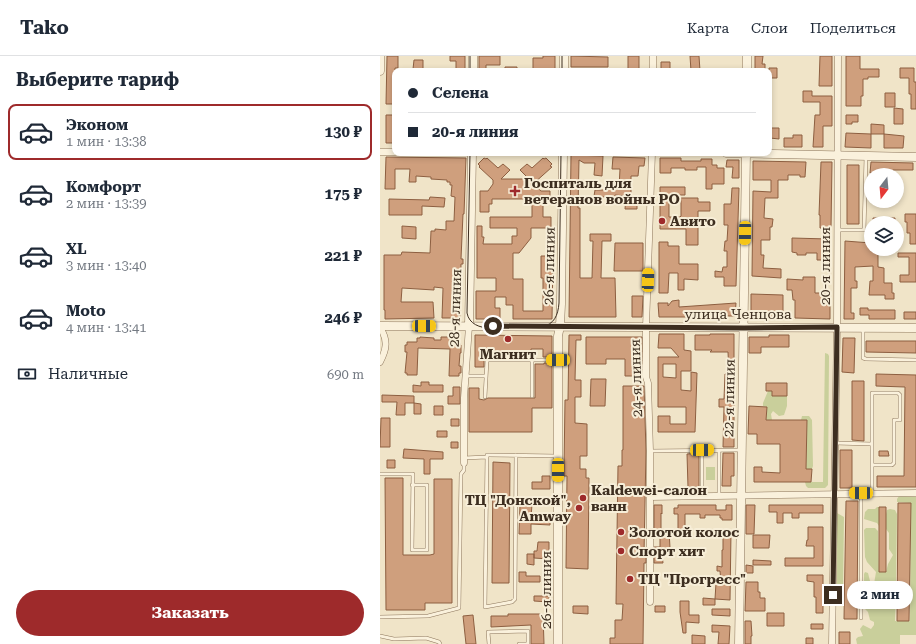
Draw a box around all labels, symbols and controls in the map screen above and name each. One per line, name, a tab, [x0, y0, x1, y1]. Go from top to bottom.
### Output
text: Tako	[20, 16, 69, 39]
text: Карта	[687, 20, 729, 36]
text: Слои	[751, 20, 788, 36]
text: Поделиться	[810, 20, 896, 36]
text: Выберите тариф	[16, 69, 179, 90]
text: Селена	[432, 84, 488, 102]
icon: car	[18, 114, 54, 150]
text: Эконом	[66, 116, 128, 134]
text: 130 ₽	[325, 123, 362, 141]
text: 20-я линия	[432, 123, 518, 141]
text: 1 мин · 13:38	[66, 134, 147, 149]
north arrow	[864, 168, 904, 208]
map controls	[864, 168, 904, 256]
place label: Госпиталь для ветеранов войны РО	[524, 175, 680, 207]
icon: car	[18, 176, 54, 212]
text: Комфорт	[66, 178, 141, 196]
text: 175 ₽	[325, 185, 362, 203]
marker: Госпиталь для ветеранов войны РО	[509, 185, 521, 197]
text: 2 мин · 13:39	[66, 196, 147, 211]
place label: Авито	[670, 213, 716, 229]
marker: Авито	[657, 216, 667, 226]
button: layers	[864, 216, 904, 256]
car	[739, 221, 751, 245]
street label: 26-я линия	[540, 227, 558, 305]
street label: 20-я линия	[817, 227, 833, 305]
icon: car	[18, 238, 54, 274]
text: XL	[66, 240, 87, 258]
text: 221 ₽	[325, 247, 362, 265]
text: 3 мин · 13:40	[66, 258, 147, 273]
car	[642, 268, 654, 292]
street label: 28-я линия	[446, 269, 464, 347]
icon: car	[18, 300, 54, 336]
text: Moto	[66, 302, 106, 320]
street label: улица Ченцова	[685, 306, 792, 322]
text: 246 ₽	[325, 309, 362, 327]
route start	[484, 317, 502, 335]
text: 4 мин · 13:41	[66, 320, 147, 335]
car	[412, 320, 436, 332]
marker: Магнит	[503, 334, 513, 344]
street label: 24-я линия	[627, 339, 645, 417]
place label: Магнит	[480, 346, 537, 362]
car	[546, 354, 570, 366]
street label: 22-я линия	[720, 359, 738, 437]
icon: cash	[16, 363, 38, 385]
text: Наличные	[48, 365, 128, 383]
text: 690 m	[327, 367, 364, 382]
car	[690, 444, 714, 456]
car	[552, 458, 564, 482]
place label: Kaldewei-салон ванн	[591, 482, 707, 514]
car	[849, 487, 873, 499]
place label: ТЦ "Донской", Amway	[465, 492, 572, 524]
marker: Kaldewei-салон ванн	[578, 493, 588, 503]
marker: ТЦ "Донской", Amway	[574, 503, 584, 513]
place label: Золотой колос	[629, 524, 739, 540]
marker: Золотой колос	[616, 527, 626, 537]
place label: Спорт хит	[629, 543, 706, 559]
marker: Спорт хит	[616, 546, 626, 556]
street label: 26-я линия	[538, 551, 554, 629]
place label: ТЦ "Прогресс"	[638, 571, 746, 587]
marker: ТЦ "Прогресс"	[625, 574, 635, 584]
callout: 2 мин	[847, 581, 913, 609]
route end	[824, 586, 842, 604]
text: 2 мин	[861, 587, 899, 602]
button: Заказать	[16, 590, 364, 636]

